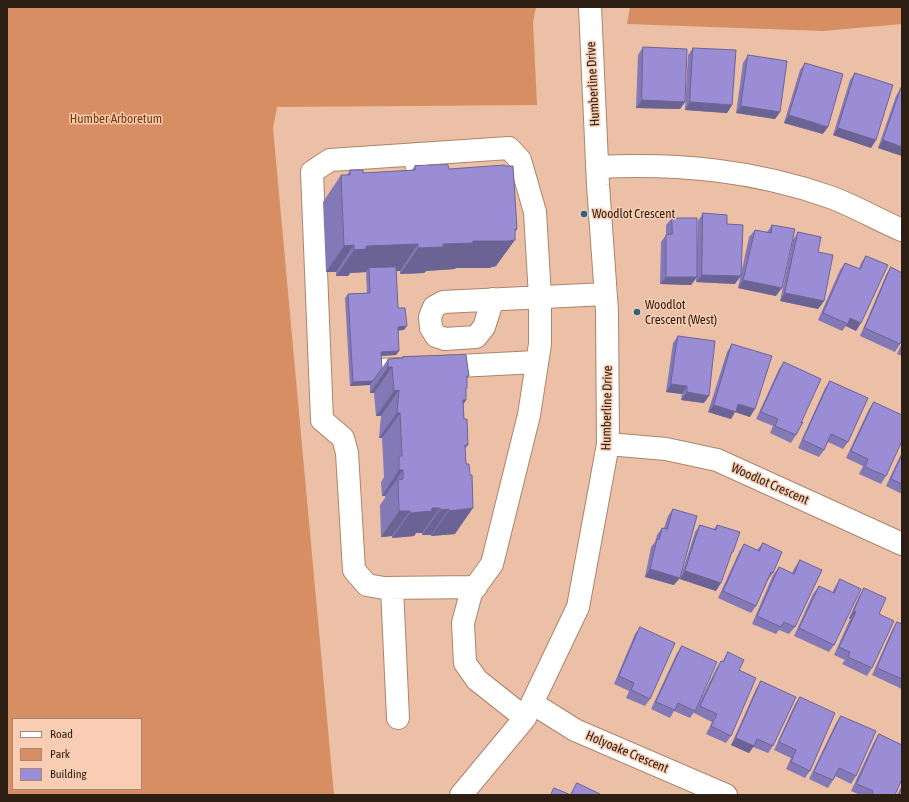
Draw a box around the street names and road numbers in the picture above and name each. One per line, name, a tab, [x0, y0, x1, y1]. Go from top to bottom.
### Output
street label: Humberline Drive	[583, 41, 603, 127]
street label: Humberline Drive	[598, 365, 616, 451]
street label: Woodlot Crescent	[729, 460, 811, 508]
street label: Holyoake Crescent	[583, 728, 671, 776]

